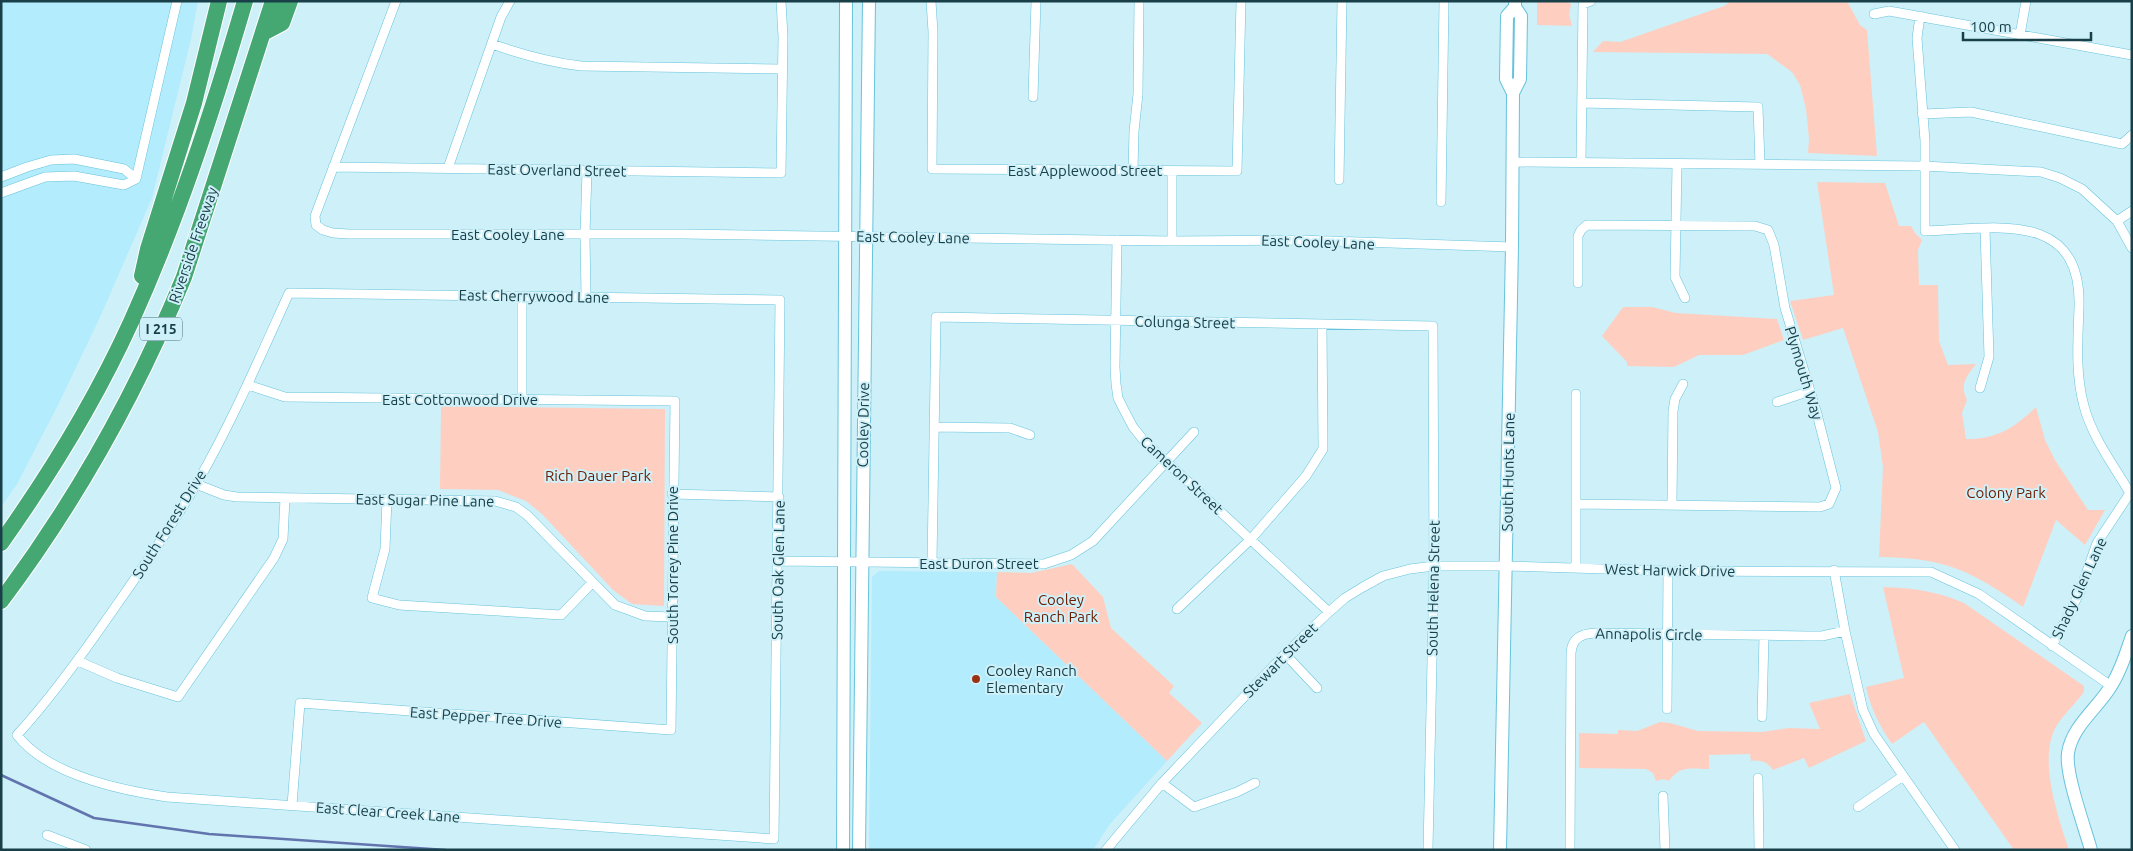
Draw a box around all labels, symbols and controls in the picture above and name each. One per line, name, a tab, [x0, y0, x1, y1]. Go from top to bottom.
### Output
scale bar	[1963, 10, 2090, 42]
text: 100 m	[1970, 18, 2012, 35]
street label: East Overland Street	[487, 160, 627, 180]
street label: East Applewood Street	[1008, 162, 1162, 179]
street label: Riverside Freeway	[165, 185, 221, 305]
street label: East Cooley Lane	[451, 226, 565, 243]
street label: East Cooley Lane	[856, 228, 970, 246]
street label: East Cooley Lane	[1261, 232, 1375, 252]
street label: East Cherrywood Lane	[458, 286, 610, 306]
street label: Colunga Street	[1135, 313, 1236, 331]
road number: I 215	[140, 318, 182, 340]
street label: Plymouth Way	[1782, 324, 1826, 422]
street label: Cooley Drive	[854, 382, 872, 468]
street label: East Cottonwood Drive	[382, 391, 538, 408]
street label: South Hunts Lane	[1498, 412, 1518, 532]
street label: Cameron Street	[1137, 432, 1227, 518]
street label: South Forest Drive	[129, 466, 209, 582]
park label: Rich Dauer Park	[545, 467, 651, 484]
park label: Colony Park	[1966, 484, 2046, 501]
street label: South Torrey Pine Drive	[664, 486, 681, 644]
street label: East Sugar Pine Lane	[355, 490, 495, 510]
street label: South Oak Glen Lane	[768, 500, 788, 640]
street label: South Helena Street	[1423, 520, 1443, 656]
street label: Shady Glen Lane	[2048, 535, 2110, 641]
street label: East Duron Street	[919, 555, 1039, 572]
street label: West Harwick Drive	[1605, 560, 1735, 580]
park label: Cooley Ranch Park	[1024, 591, 1099, 625]
street label: Stewart Street	[1239, 619, 1321, 701]
street label: Annapolis Circle	[1595, 625, 1703, 643]
place label: Cooley Ranch Elementary	[986, 662, 1077, 696]
marker: Cooley Ranch Elementary	[970, 673, 982, 685]
street label: East Pepper Tree Drive	[409, 703, 563, 731]
street label: East Clear Creek Lane	[315, 798, 461, 826]

